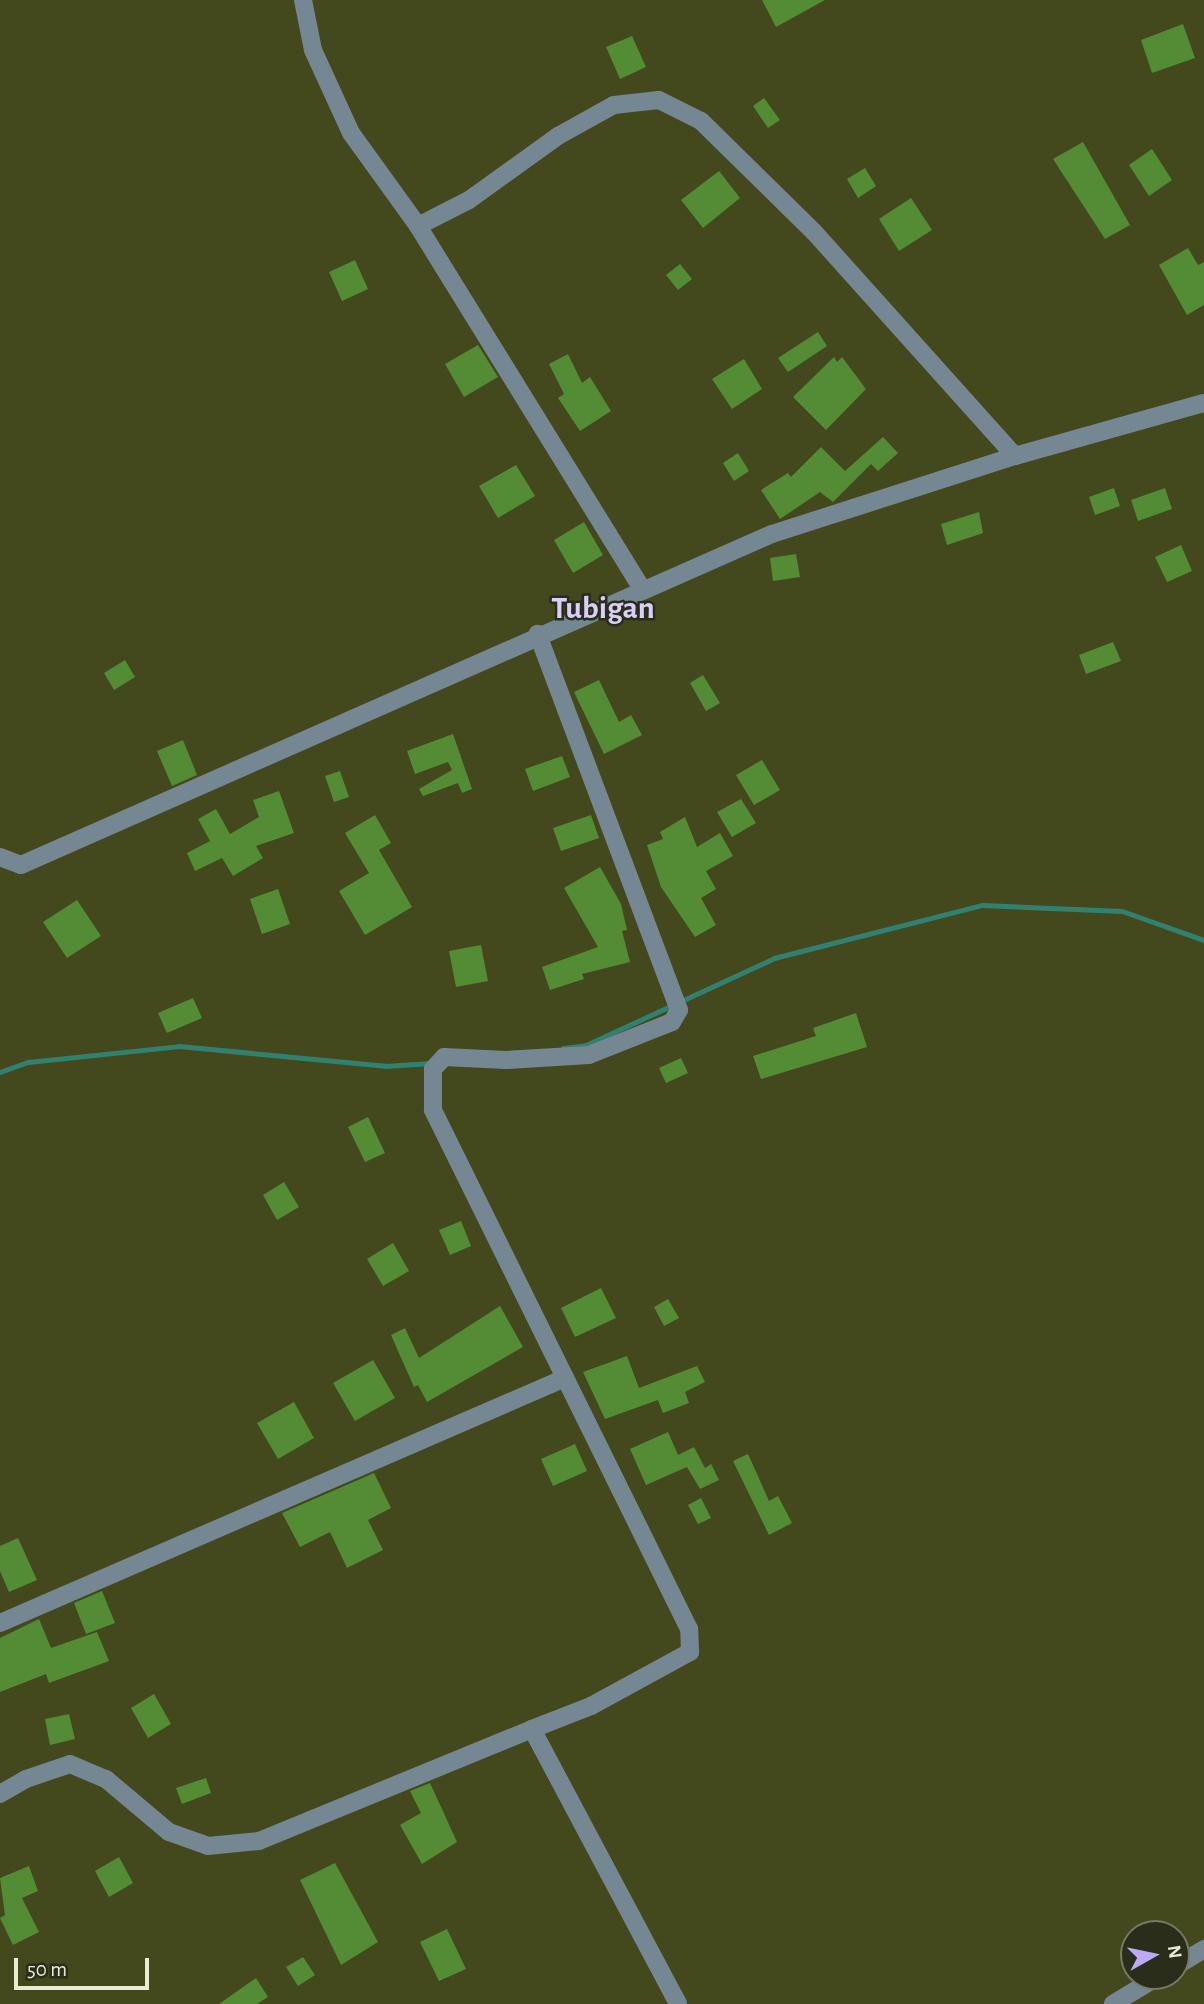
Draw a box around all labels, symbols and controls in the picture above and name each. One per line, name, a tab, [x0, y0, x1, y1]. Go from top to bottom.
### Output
district label: Tubigan	[551, 589, 655, 627]
north arrow	[1120, 1920, 1190, 1990]
scale bar	[18, 1944, 152, 1988]
text: N	[1164, 1944, 1185, 1960]
text: 50 m	[27, 1959, 67, 1980]

